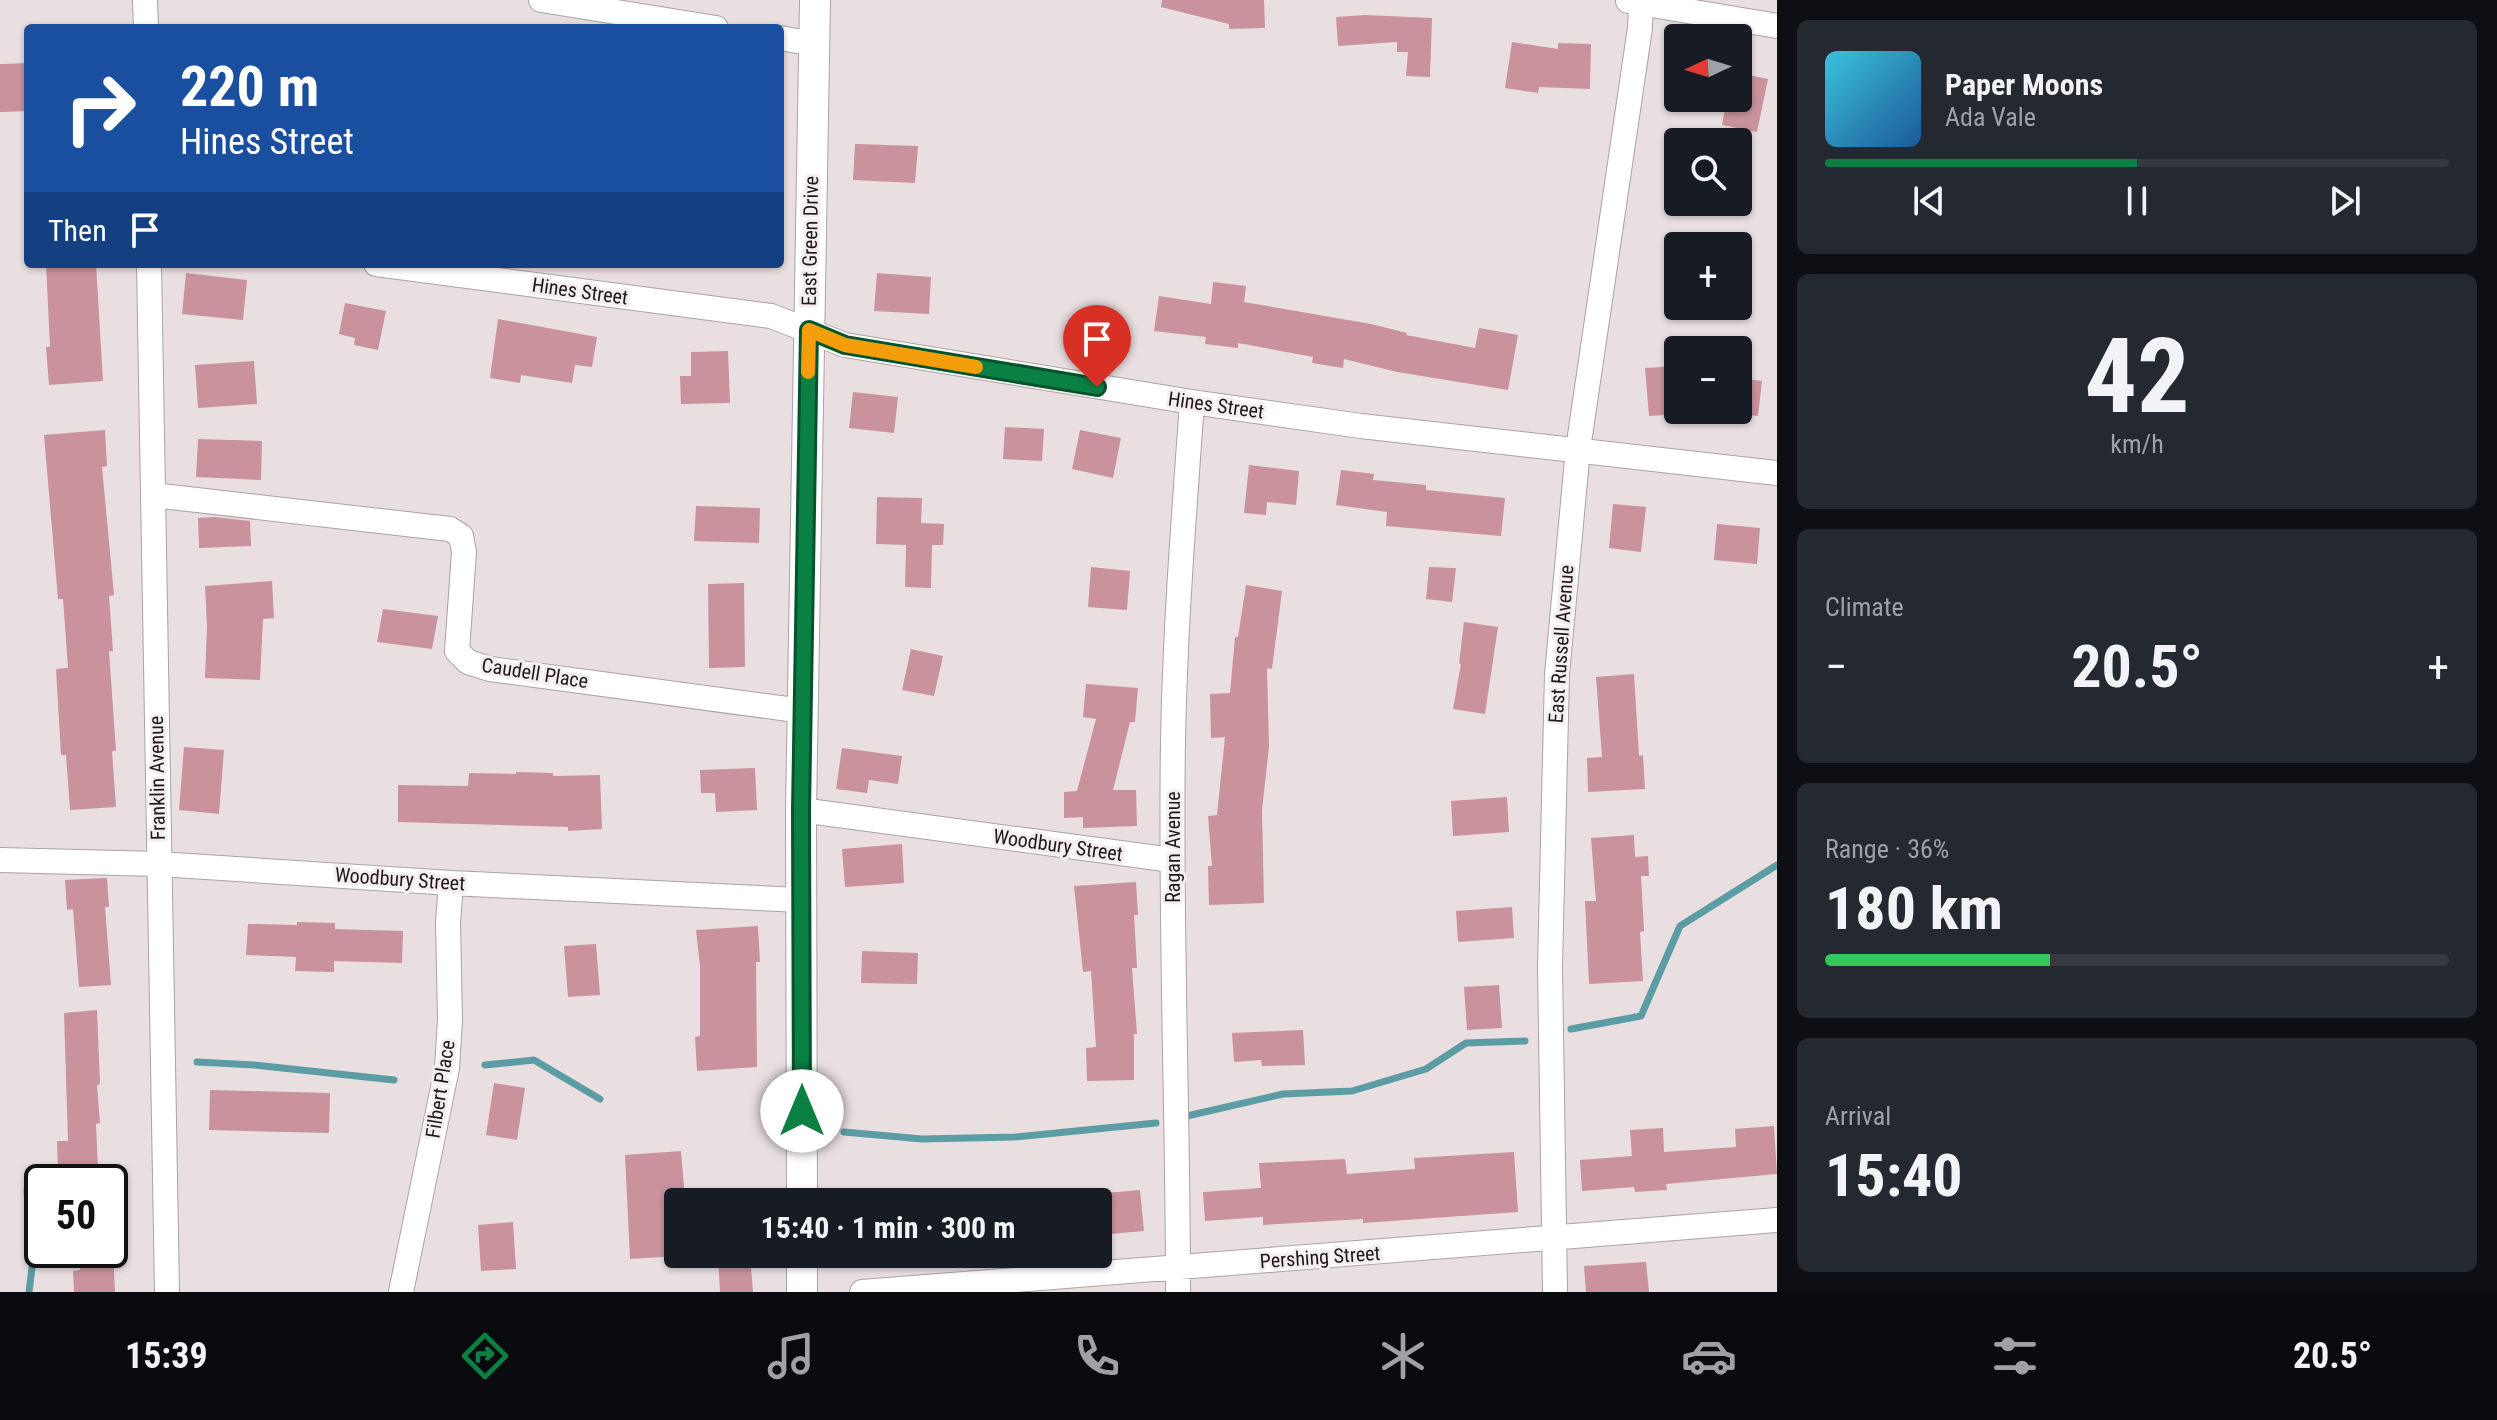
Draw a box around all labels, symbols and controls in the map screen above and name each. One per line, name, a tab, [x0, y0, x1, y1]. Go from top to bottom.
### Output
north arrow	[1664, 24, 1752, 112]
map controls	[1664, 24, 1752, 424]
text: 220 m	[180, 54, 319, 120]
icon: right	[48, 56, 152, 160]
text: Paper Moons	[1945, 67, 2103, 102]
text: Ada Vale	[1945, 102, 2036, 132]
text: Hines Street	[180, 121, 354, 163]
button: search	[1664, 128, 1752, 216]
street label: East Green Drive	[797, 176, 823, 306]
icon: previous	[1907, 179, 1951, 223]
icon: pause	[2115, 179, 2159, 223]
icon: next	[2323, 179, 2367, 223]
icon: arrive	[123, 208, 167, 252]
text: Then	[48, 213, 107, 248]
button: +	[1664, 232, 1752, 320]
street label: Hines Street	[530, 272, 630, 310]
pin	[1063, 305, 1131, 387]
text: 42	[2084, 316, 2190, 437]
icon: arrive	[1075, 317, 1119, 361]
button: −	[1664, 336, 1752, 424]
street label: Hines Street	[1166, 386, 1266, 424]
text: km/h	[2110, 429, 2164, 459]
street label: East Russell Avenue	[1544, 564, 1578, 724]
text: Climate	[1825, 592, 1904, 622]
text: 20.5°	[2071, 631, 2203, 702]
text: −	[1825, 641, 1847, 693]
text: +	[2427, 641, 2449, 693]
street label: Caudell Place	[480, 653, 590, 693]
street label: Franklin Avenue	[144, 716, 170, 840]
street label: Ragan Avenue	[1161, 791, 1185, 903]
street label: Woodbury Street	[992, 824, 1124, 866]
text: Range · 36%	[1825, 834, 1949, 864]
street label: Woodbury Street	[334, 862, 466, 896]
text: 180 km	[1825, 873, 2003, 944]
street label: Filbert Place	[420, 1038, 460, 1140]
position arrow	[760, 1069, 844, 1153]
text: Arrival	[1825, 1101, 1891, 1131]
text: 15:40	[1825, 1140, 1963, 1211]
speed limit sign: 50	[24, 1164, 128, 1268]
text: 15:40 · 1 min · 300 m	[761, 1210, 1015, 1245]
street label: Pershing Street	[1259, 1241, 1381, 1273]
icon: directions	[457, 1328, 513, 1384]
icon: music	[763, 1328, 819, 1384]
icon: phone	[1069, 1328, 1125, 1384]
icon: climate	[1375, 1328, 1431, 1384]
icon: car	[1681, 1328, 1737, 1384]
icon: filters	[1987, 1328, 2043, 1384]
text: 15:39	[125, 1335, 208, 1377]
text: 20.5°	[2293, 1335, 2372, 1377]

